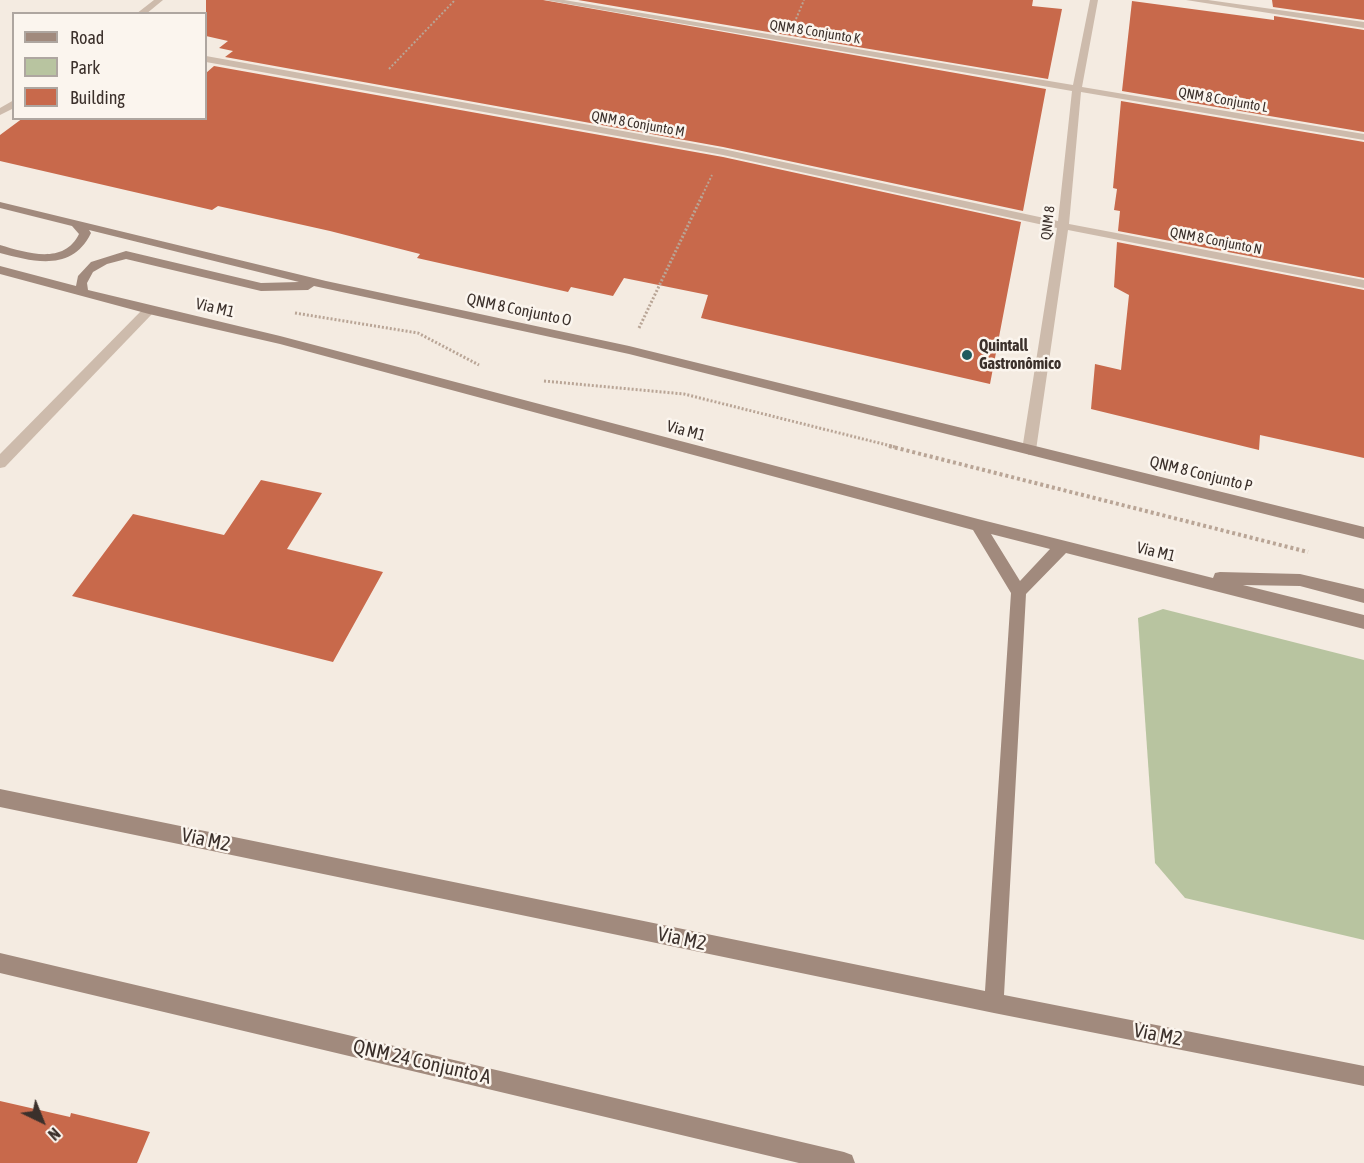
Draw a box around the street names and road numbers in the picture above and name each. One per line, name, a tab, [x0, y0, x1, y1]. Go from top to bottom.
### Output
street label: QNM 8 Conjunto K	[768, 17, 862, 47]
street label: QNM 8 Conjunto L	[1177, 84, 1269, 116]
street label: QNM 8 Conjunto M	[590, 108, 686, 140]
street label: QNM 8	[1038, 205, 1058, 241]
street label: QNM 8 Conjunto N	[1169, 224, 1263, 258]
street label: QNM 8 Conjunto O	[465, 290, 573, 330]
street label: Via M1	[194, 294, 236, 322]
street label: Via M1	[664, 417, 708, 445]
street label: QNM 8 Conjunto P	[1148, 452, 1254, 496]
street label: Via M1	[1135, 538, 1177, 566]
street label: Via M2	[179, 823, 233, 857]
street label: Via M2	[655, 922, 709, 956]
street label: Via M2	[1132, 1019, 1184, 1051]
street label: QNM 24 Conjunto A	[351, 1034, 493, 1090]

